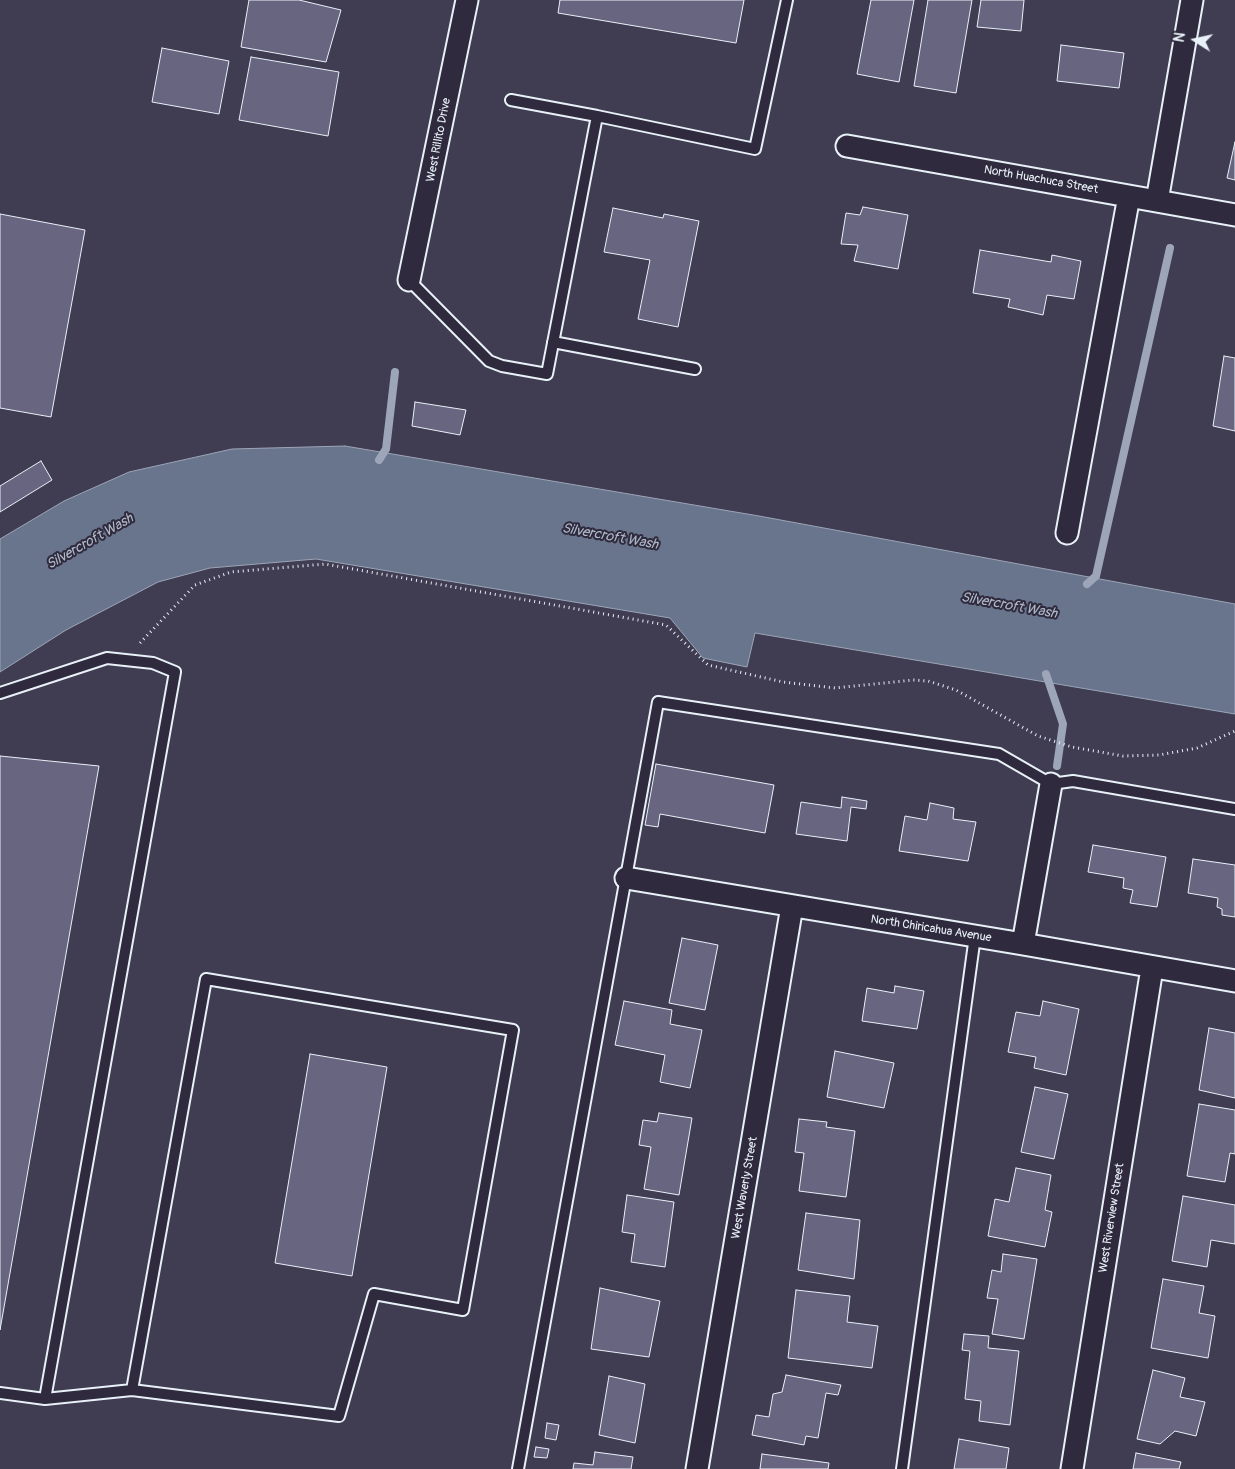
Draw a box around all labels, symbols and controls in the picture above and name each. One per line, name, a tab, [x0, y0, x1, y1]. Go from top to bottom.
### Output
north arrow	[1170, 15, 1220, 65]
text: N	[1171, 31, 1189, 43]
street label: West Rillito Drive	[424, 97, 454, 183]
street label: North Huachuca Street	[983, 163, 1099, 197]
water label: Silvercroft Wash	[44, 510, 136, 574]
water label: Silvercroft Wash	[561, 520, 659, 554]
water label: Silvercroft Wash	[960, 589, 1058, 623]
street label: North Chiricahua Avenue	[870, 912, 992, 946]
street label: West Waverly Street	[729, 1136, 761, 1240]
street label: West Riverview Street	[1096, 1162, 1128, 1274]

